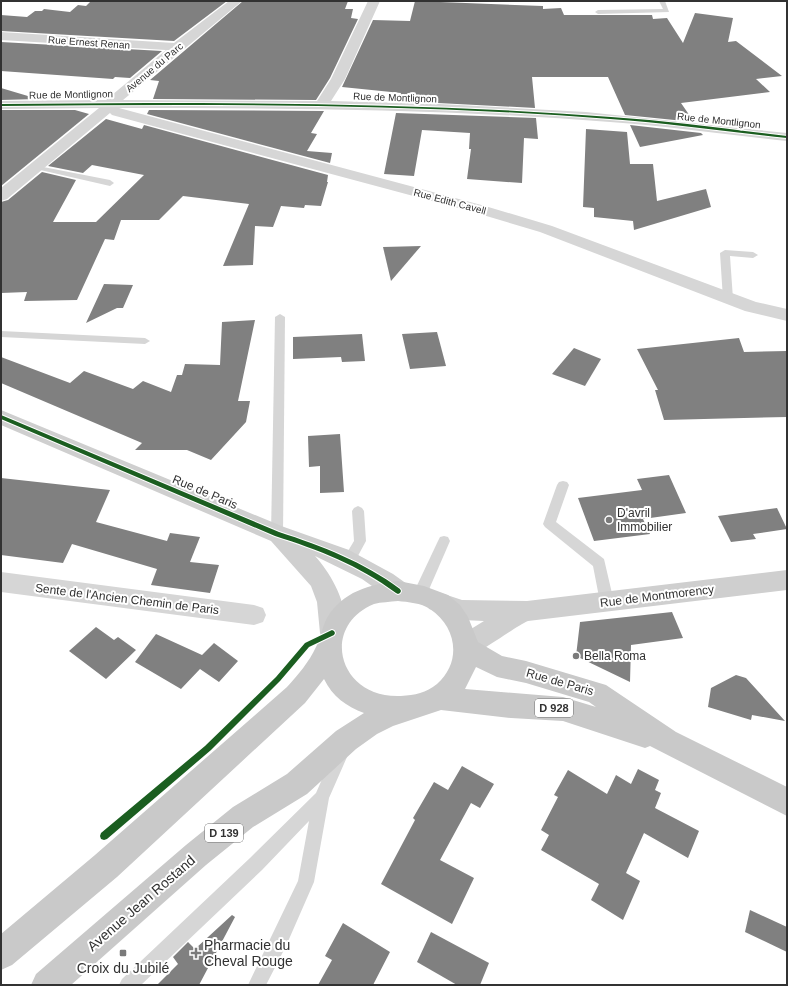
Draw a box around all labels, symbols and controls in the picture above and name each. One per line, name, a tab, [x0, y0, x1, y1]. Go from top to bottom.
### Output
street label: Rue Ernest Renan	[48, 34, 130, 51]
street label: Avenue du Parc	[124, 40, 185, 94]
street label: Rue de Montlignon	[29, 88, 113, 101]
street label: Rue de Montlignon	[353, 91, 437, 104]
street label: Rue de Montlignon	[677, 111, 761, 130]
street label: Rue Edith Cavell	[412, 187, 487, 216]
street label: Rue de Paris	[170, 472, 240, 512]
place label: D'avril Immobilier	[617, 506, 672, 534]
marker: D'avril Immobilier	[604, 515, 614, 525]
street label: Sente de l'Ancien Chemin de Paris	[34, 581, 220, 617]
street label: Rue de Montmorency	[599, 582, 715, 610]
place label: Bella Roma	[584, 649, 646, 663]
marker: Bella Roma	[571, 651, 581, 661]
street label: Rue de Paris	[525, 666, 595, 698]
road number: D 928	[535, 699, 573, 717]
road number: D 139	[205, 824, 243, 842]
street label: Avenue Jean Rostand	[84, 852, 198, 954]
place label: Pharmacie du Cheval Rouge	[204, 937, 293, 969]
marker: Croix du Jubilé	[118, 948, 128, 958]
marker: Pharmacie du Cheval Rouge	[191, 948, 201, 958]
place label: Croix du Jubilé	[77, 960, 170, 976]

